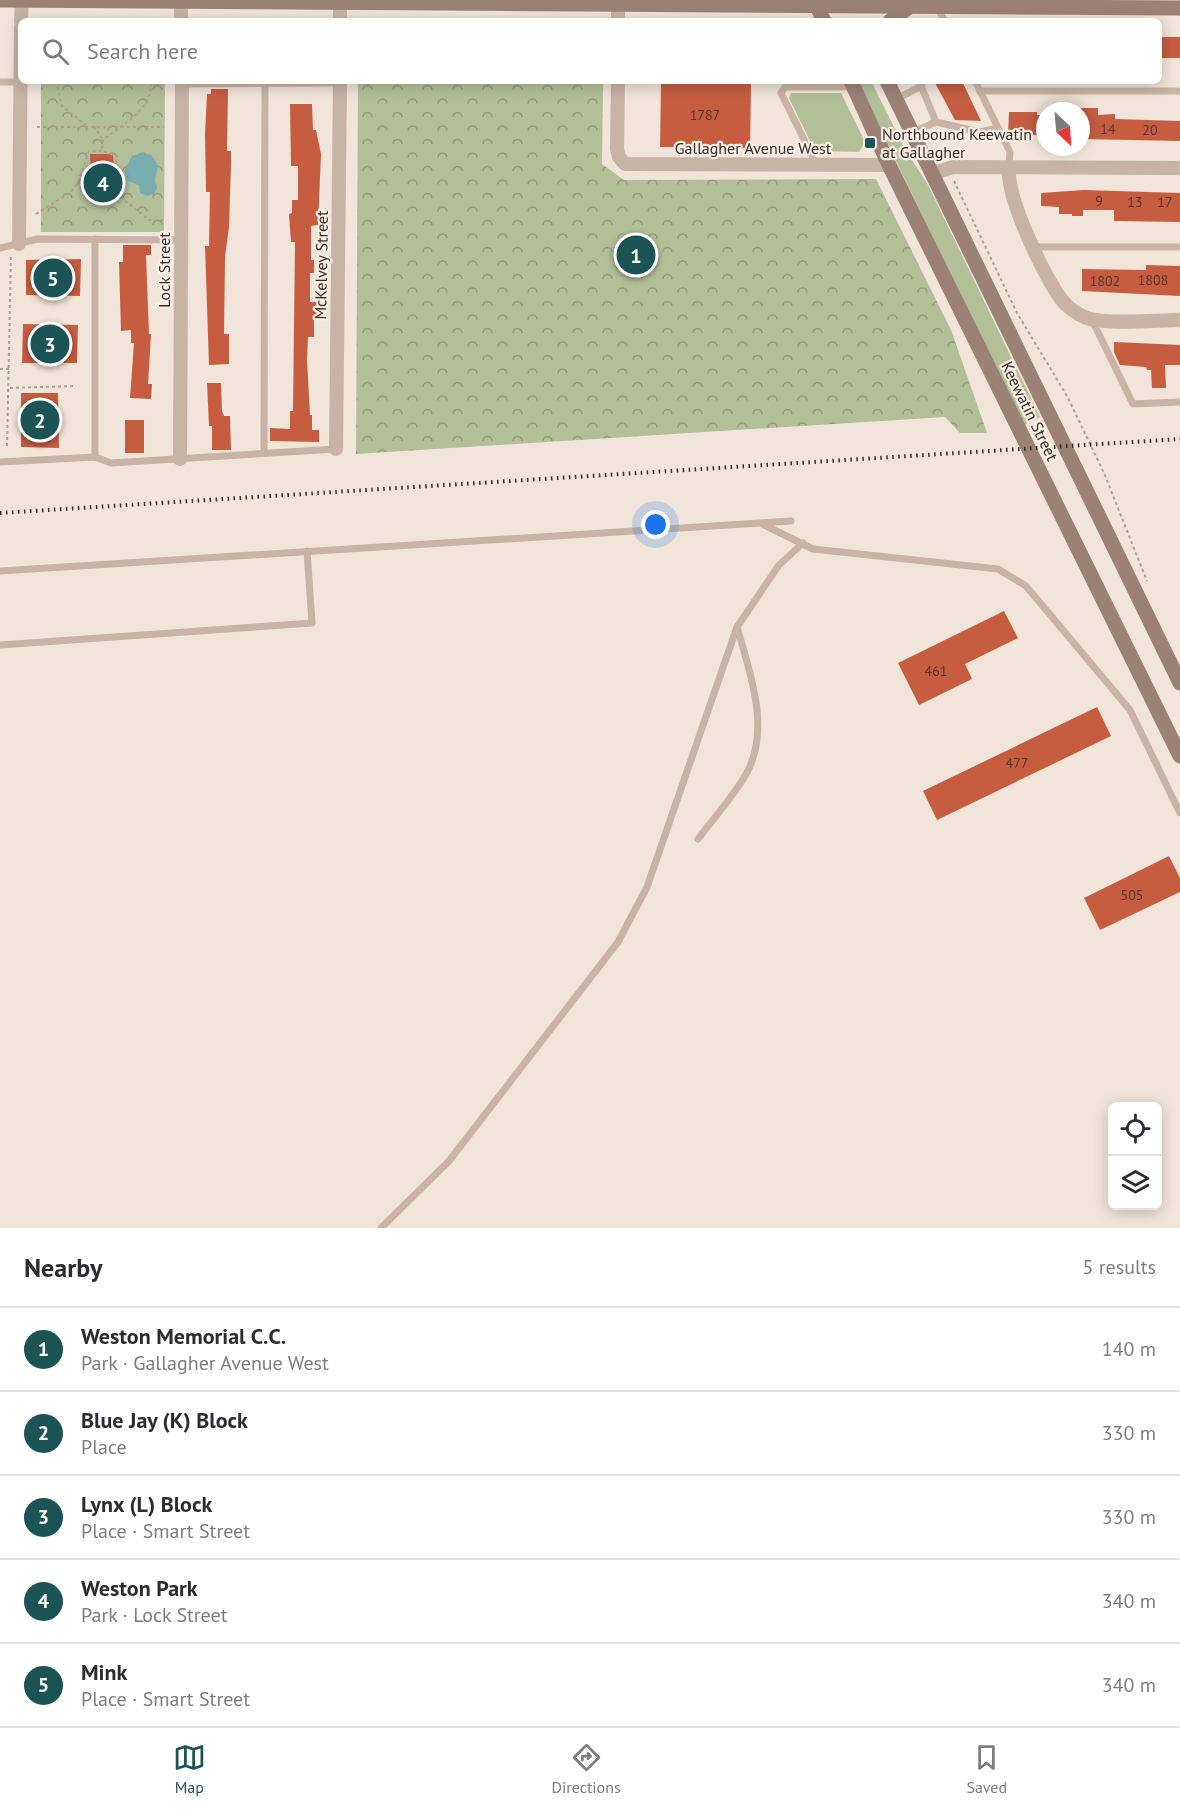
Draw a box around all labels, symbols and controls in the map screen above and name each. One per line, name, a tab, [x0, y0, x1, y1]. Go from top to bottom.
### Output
search box	[18, 18, 1162, 84]
icon: search	[39, 35, 72, 68]
text: Search here	[87, 37, 198, 65]
north arrow	[1036, 102, 1090, 156]
house number: 1787	[690, 106, 720, 124]
house number: 14	[1100, 120, 1116, 138]
house number: 20	[1142, 121, 1158, 139]
place label: Northbound Keewatin at Gallagher	[882, 124, 1032, 162]
marker: Northbound Keewatin at Gallagher	[863, 136, 877, 150]
street label: Gallagher Avenue West	[675, 138, 832, 158]
pin: 4	[84, 160, 122, 206]
house number: 9	[1095, 192, 1103, 210]
house number: 13	[1127, 193, 1143, 211]
house number: 17	[1157, 193, 1173, 211]
street label: McKelvey Street	[310, 210, 332, 320]
street label: Lock Street	[154, 232, 174, 308]
pin: 1	[616, 232, 656, 278]
pin: 5	[34, 256, 72, 300]
house number: 1808	[1138, 271, 1168, 289]
house number: 1802	[1090, 272, 1120, 290]
pin: 3	[31, 322, 70, 366]
street label: Keewatin Street	[997, 358, 1063, 465]
pin: 2	[20, 398, 60, 442]
your location	[641, 510, 670, 539]
house number: 461	[925, 662, 947, 680]
house number: 477	[1006, 754, 1028, 772]
house number: 505	[1121, 886, 1143, 904]
map controls	[1108, 1102, 1162, 1210]
button: locate	[1108, 1102, 1162, 1156]
button: layers	[1108, 1156, 1162, 1210]
text: Nearby	[24, 1251, 102, 1284]
text: 5 results	[1083, 1254, 1156, 1280]
text: Weston Memorial C.C.	[81, 1322, 286, 1350]
text: 1	[38, 1336, 49, 1362]
text: 140 m	[1102, 1336, 1156, 1362]
text: Park · Gallagher Avenue West	[81, 1350, 329, 1376]
text: Blue Jay (K) Block	[81, 1406, 248, 1434]
text: 2	[38, 1420, 49, 1446]
text: 330 m	[1102, 1420, 1156, 1446]
text: Place	[81, 1434, 127, 1460]
text: Lynx (L) Block	[81, 1490, 212, 1518]
text: 3	[38, 1504, 49, 1530]
text: 330 m	[1102, 1504, 1156, 1530]
text: Place · Smart Street	[81, 1518, 250, 1544]
text: Weston Park	[81, 1574, 198, 1602]
text: 4	[38, 1588, 49, 1614]
text: 340 m	[1102, 1588, 1156, 1614]
text: Park · Lock Street	[81, 1602, 228, 1628]
text: Mink	[81, 1658, 127, 1686]
text: 5	[38, 1672, 49, 1698]
text: 340 m	[1102, 1672, 1156, 1698]
text: Place · Smart Street	[81, 1686, 250, 1712]
tab: Map	[173, 1741, 206, 1797]
tab: Directions	[552, 1741, 621, 1797]
tab: Saved	[966, 1741, 1007, 1797]

